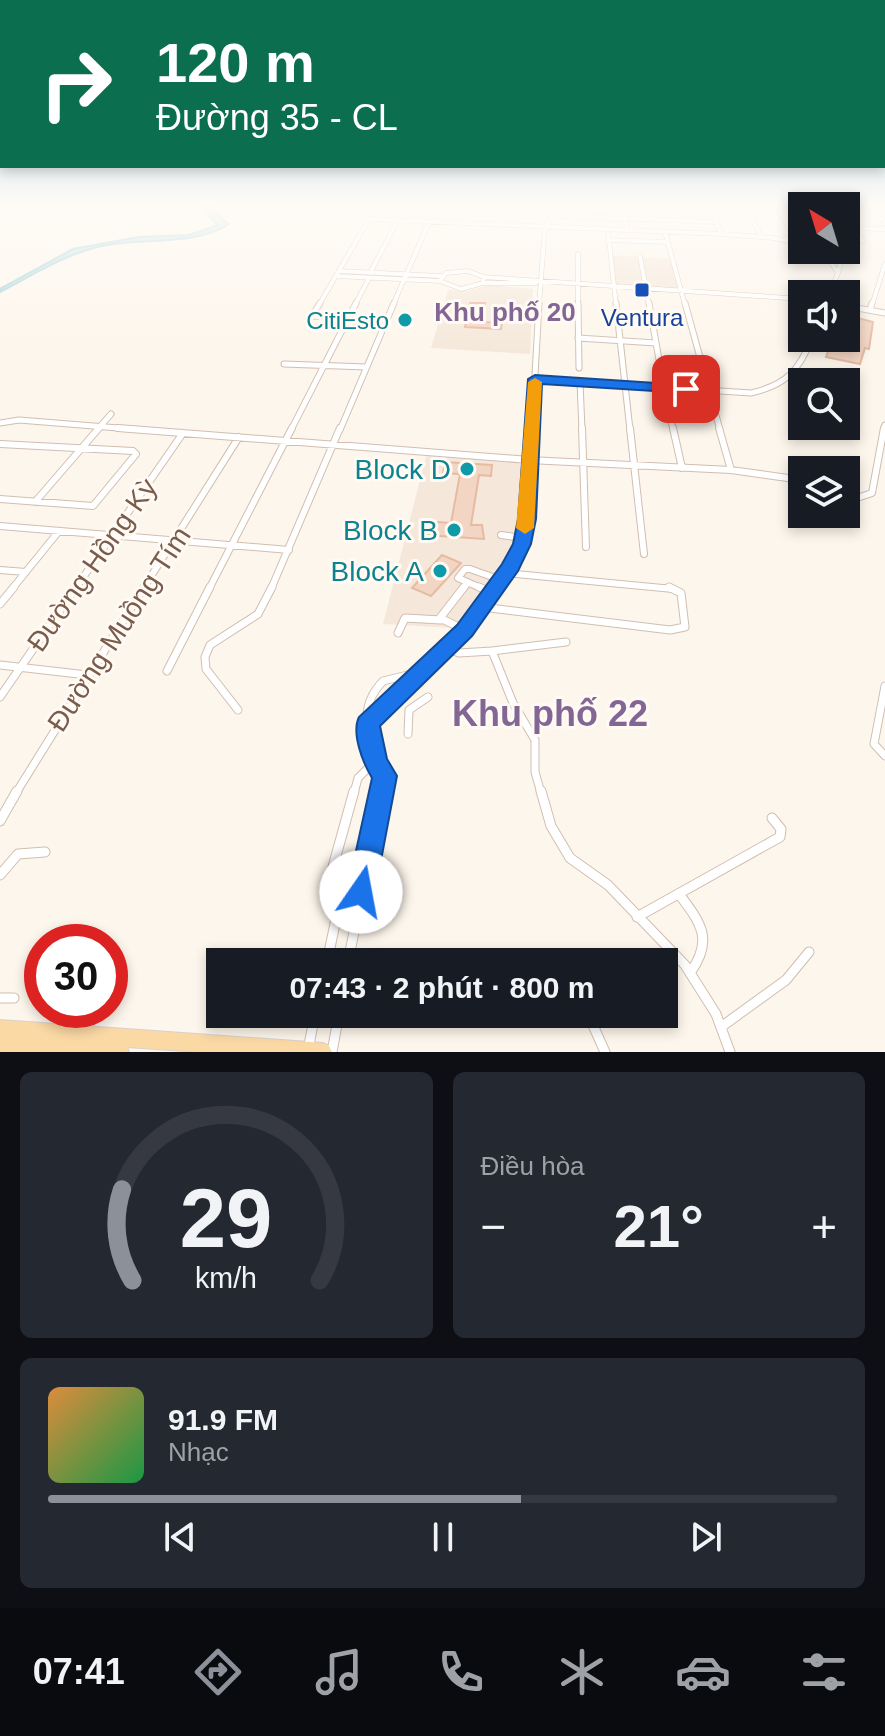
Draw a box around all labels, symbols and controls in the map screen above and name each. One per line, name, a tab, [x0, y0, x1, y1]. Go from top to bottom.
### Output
text: 120 m	[156, 31, 315, 94]
icon: right	[24, 32, 128, 136]
text: Đường 35 - CL	[156, 97, 398, 138]
north arrow	[788, 192, 860, 264]
map controls	[788, 192, 860, 528]
button: sound	[788, 280, 860, 352]
marker: Ventura	[633, 281, 651, 299]
district label: Khu phố 20	[434, 297, 576, 327]
place label: Ventura	[601, 304, 684, 331]
place label: CitiEsto	[306, 307, 389, 334]
marker: CitiEsto	[396, 311, 414, 329]
pin	[652, 355, 720, 423]
icon: arrive	[664, 367, 708, 411]
button: search	[788, 368, 860, 440]
place label: Block D	[355, 454, 451, 485]
button: layers	[788, 456, 860, 528]
marker: Block D	[458, 460, 476, 478]
street label: Đường Hồng Kỳ	[21, 473, 163, 657]
place label: Block B	[343, 515, 438, 546]
street label: Đường Muồng Tím	[41, 521, 197, 737]
marker: Block B	[445, 521, 463, 539]
place label: Block A	[331, 556, 424, 587]
marker: Block A	[431, 562, 449, 580]
district label: Khu phố 22	[452, 693, 648, 734]
position arrow	[319, 850, 403, 934]
speed limit sign: 30	[24, 924, 128, 1028]
text: 07:43 · 2 phút · 800 m	[289, 971, 595, 1004]
text: Điều hòa	[481, 1151, 585, 1181]
text: 29	[180, 1172, 273, 1265]
text: 21°	[613, 1193, 704, 1260]
text: −	[481, 1202, 506, 1251]
text: +	[811, 1202, 837, 1251]
text: km/h	[195, 1262, 257, 1294]
text: 91.9 FM	[168, 1403, 278, 1436]
text: Nhạc	[168, 1437, 229, 1467]
icon: previous	[158, 1515, 202, 1559]
icon: pause	[421, 1515, 465, 1559]
icon: next	[684, 1515, 728, 1559]
icon: directions	[190, 1644, 246, 1700]
icon: music	[311, 1644, 367, 1700]
icon: phone	[433, 1644, 489, 1700]
icon: climate	[554, 1644, 610, 1700]
icon: car	[675, 1644, 731, 1700]
icon: filters	[796, 1644, 852, 1700]
text: 07:41	[33, 1651, 125, 1692]

